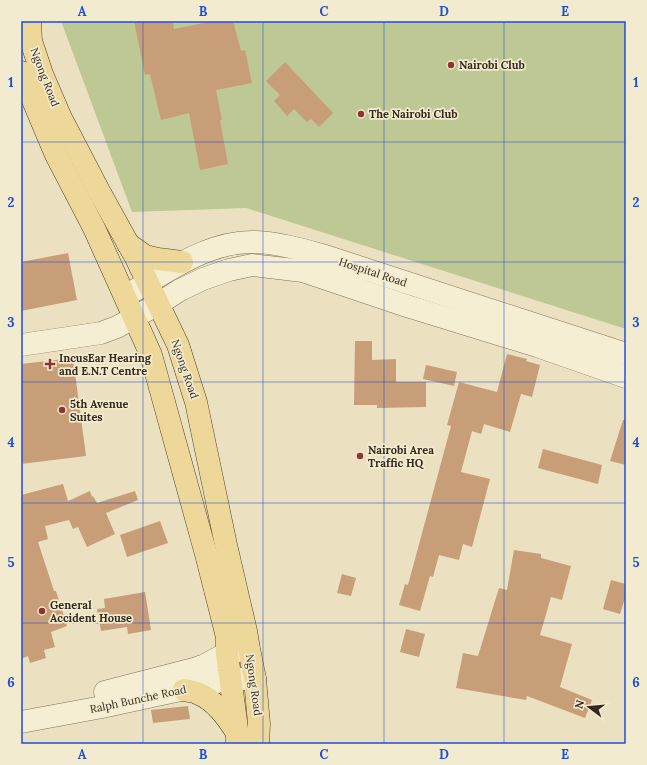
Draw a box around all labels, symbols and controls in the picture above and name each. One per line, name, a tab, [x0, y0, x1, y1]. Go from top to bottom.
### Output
text: A	[78, 3, 87, 20]
text: B	[199, 3, 208, 20]
text: C	[320, 3, 329, 20]
text: D	[439, 3, 449, 20]
text: E	[561, 3, 569, 20]
street label: Ngong Road	[27, 46, 63, 109]
place label: Nairobi Club	[459, 58, 525, 72]
marker: Nairobi Club	[446, 60, 456, 70]
text: 1	[8, 74, 14, 91]
text: 1	[633, 74, 639, 91]
place label: The Nairobi Club	[369, 107, 458, 121]
marker: The Nairobi Club	[356, 109, 366, 119]
text: 2	[8, 194, 15, 211]
text: 2	[633, 194, 640, 211]
street label: Hospital Road	[337, 254, 409, 290]
text: 3	[7, 314, 15, 331]
text: 3	[632, 314, 640, 331]
street label: Ngong Road	[168, 337, 202, 401]
place label: IncusEar Hearing and E.N.T Centre	[59, 351, 152, 378]
marker: IncusEar Hearing and E.N.T Centre	[44, 358, 56, 370]
place label: 5th Avenue Suites	[70, 397, 128, 424]
marker: 5th Avenue Suites	[57, 405, 67, 415]
text: 4	[7, 434, 15, 451]
text: 4	[632, 434, 640, 451]
place label: Nairobi Area Traffic HQ	[368, 443, 434, 470]
marker: Nairobi Area Traffic HQ	[355, 451, 365, 461]
text: 5	[7, 554, 15, 571]
text: 5	[632, 554, 640, 571]
place label: General Accident House	[50, 598, 132, 625]
marker: General Accident House	[37, 606, 47, 616]
street label: Ngong Road	[243, 653, 265, 717]
text: 6	[7, 674, 15, 691]
text: 6	[632, 674, 640, 691]
street label: Ralph Bunche Road	[88, 682, 188, 716]
north arrow	[569, 687, 609, 727]
text: N	[571, 698, 587, 710]
text: A	[78, 746, 87, 763]
text: B	[199, 746, 208, 763]
text: C	[320, 746, 329, 763]
text: D	[439, 746, 449, 763]
text: E	[561, 746, 569, 763]

